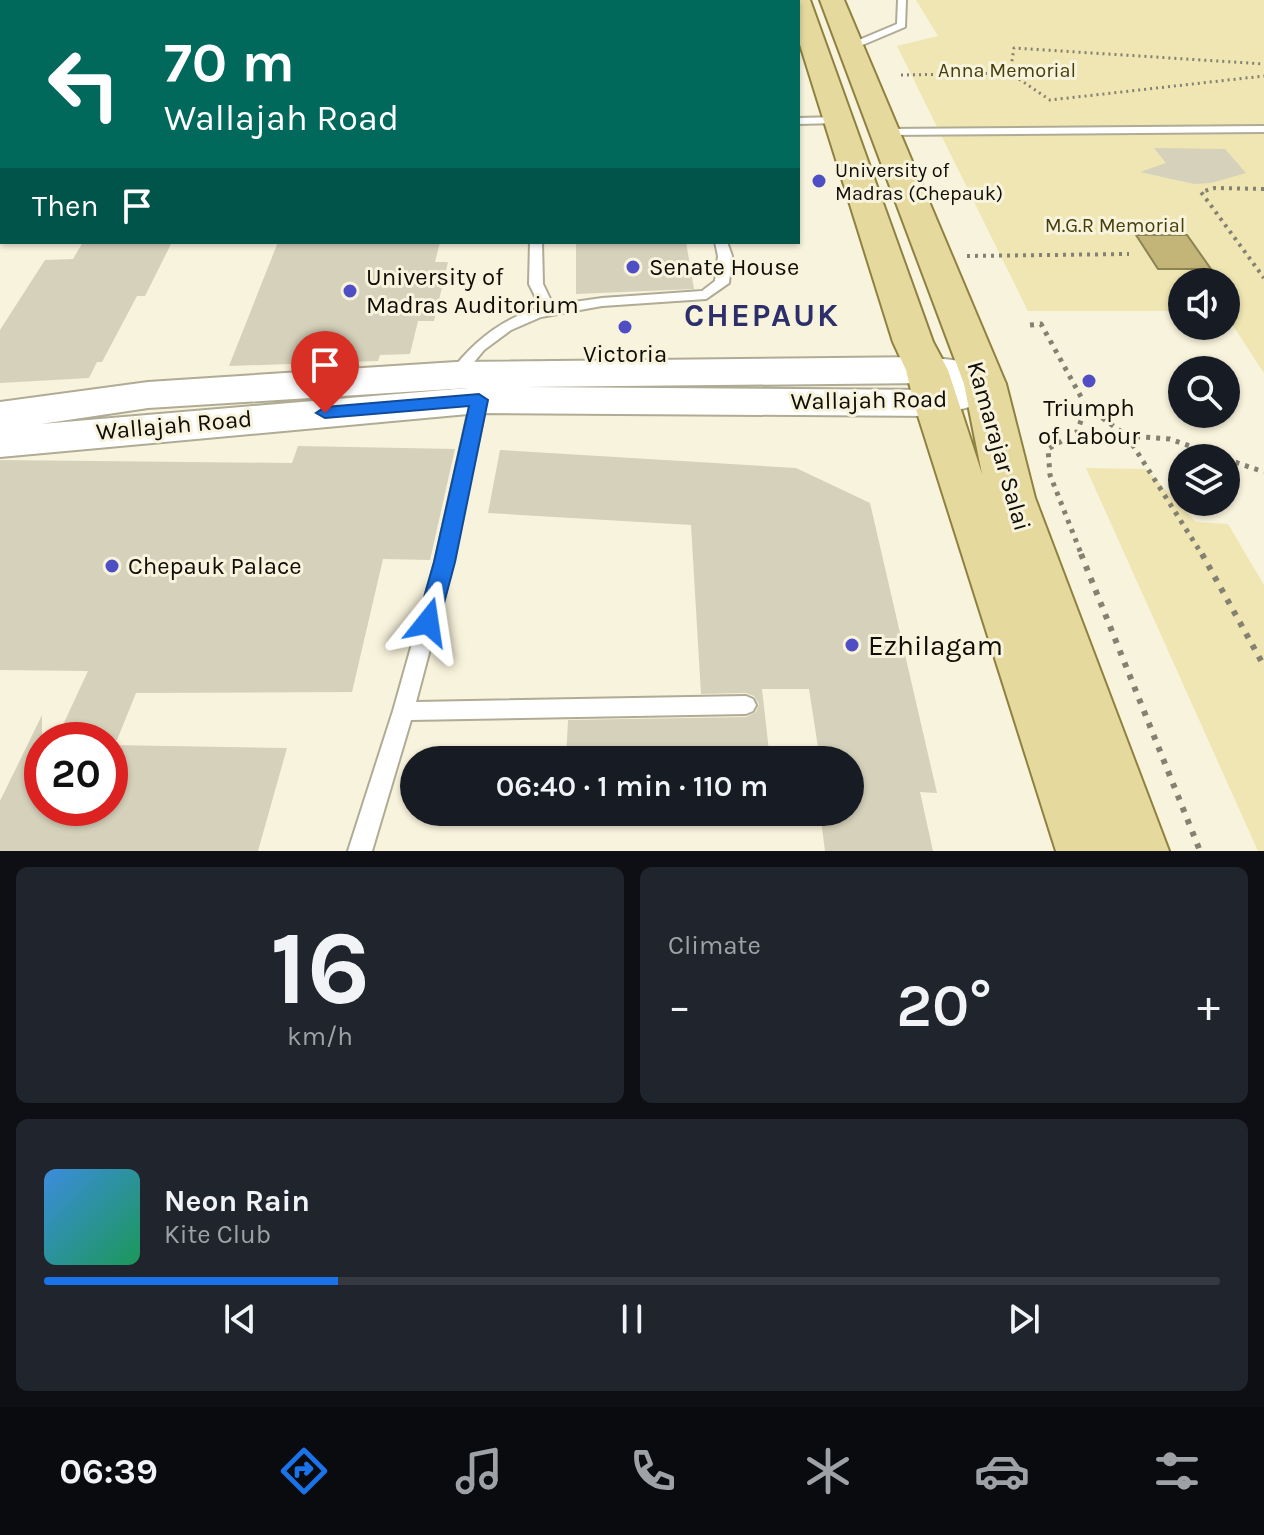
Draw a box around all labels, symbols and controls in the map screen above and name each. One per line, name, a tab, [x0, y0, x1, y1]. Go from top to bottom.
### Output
text: 70 m	[164, 30, 295, 95]
icon: left	[32, 32, 136, 136]
park label: Anna Memorial	[938, 59, 1076, 82]
text: Wallajah Road	[164, 97, 399, 139]
place label: University of Madras (Chepauk)	[835, 159, 1003, 205]
marker: University of Madras (Chepauk)	[810, 172, 828, 190]
icon: arrive	[115, 184, 159, 228]
text: Then	[32, 188, 99, 224]
park label: M.G.R Memorial	[1045, 214, 1185, 237]
place label: Senate House	[649, 253, 799, 281]
marker: Senate House	[624, 258, 642, 276]
place label: University of Madras Auditorium	[366, 263, 579, 319]
map controls	[1168, 268, 1240, 516]
button: sound	[1168, 268, 1240, 340]
marker: University of Madras Auditorium	[341, 282, 359, 300]
district label: CHEPAUK	[684, 297, 840, 334]
marker: Victoria	[616, 318, 634, 336]
pin	[291, 331, 359, 413]
place label: Victoria	[583, 340, 667, 368]
icon: arrive	[303, 343, 347, 387]
button: search	[1168, 356, 1240, 428]
street label: Kamarajar Salai	[961, 358, 1037, 534]
marker: Triumph of Labour	[1080, 372, 1098, 390]
street label: Wallajah Road	[790, 385, 948, 415]
place label: Triumph of Labour	[1038, 394, 1140, 450]
street label: Wallajah Road	[95, 404, 253, 446]
button: layers	[1168, 444, 1240, 516]
place label: Chepauk Palace	[128, 552, 302, 580]
marker: Chepauk Palace	[103, 557, 121, 575]
position arrow	[386, 580, 470, 664]
place label: Ezhilagam	[868, 629, 1003, 662]
marker: Ezhilagam	[843, 636, 861, 654]
speed limit sign: 20	[24, 722, 128, 826]
text: 06:40 · 1 min · 110 m	[496, 768, 768, 804]
text: 16	[270, 908, 370, 1029]
text: Climate	[668, 930, 761, 961]
text: 20°	[896, 971, 992, 1041]
text: −	[668, 981, 691, 1032]
text: +	[1197, 981, 1220, 1032]
text: km/h	[287, 1021, 353, 1052]
text: Neon Rain	[164, 1183, 310, 1219]
text: Kite Club	[164, 1219, 271, 1250]
icon: previous	[218, 1297, 262, 1341]
icon: pause	[610, 1297, 654, 1341]
icon: next	[1002, 1297, 1046, 1341]
icon: directions	[276, 1443, 332, 1499]
icon: music	[451, 1443, 507, 1499]
icon: phone	[625, 1443, 681, 1499]
icon: climate	[800, 1443, 856, 1499]
icon: car	[974, 1443, 1030, 1499]
icon: filters	[1149, 1443, 1205, 1499]
text: 06:39	[59, 1450, 158, 1492]

